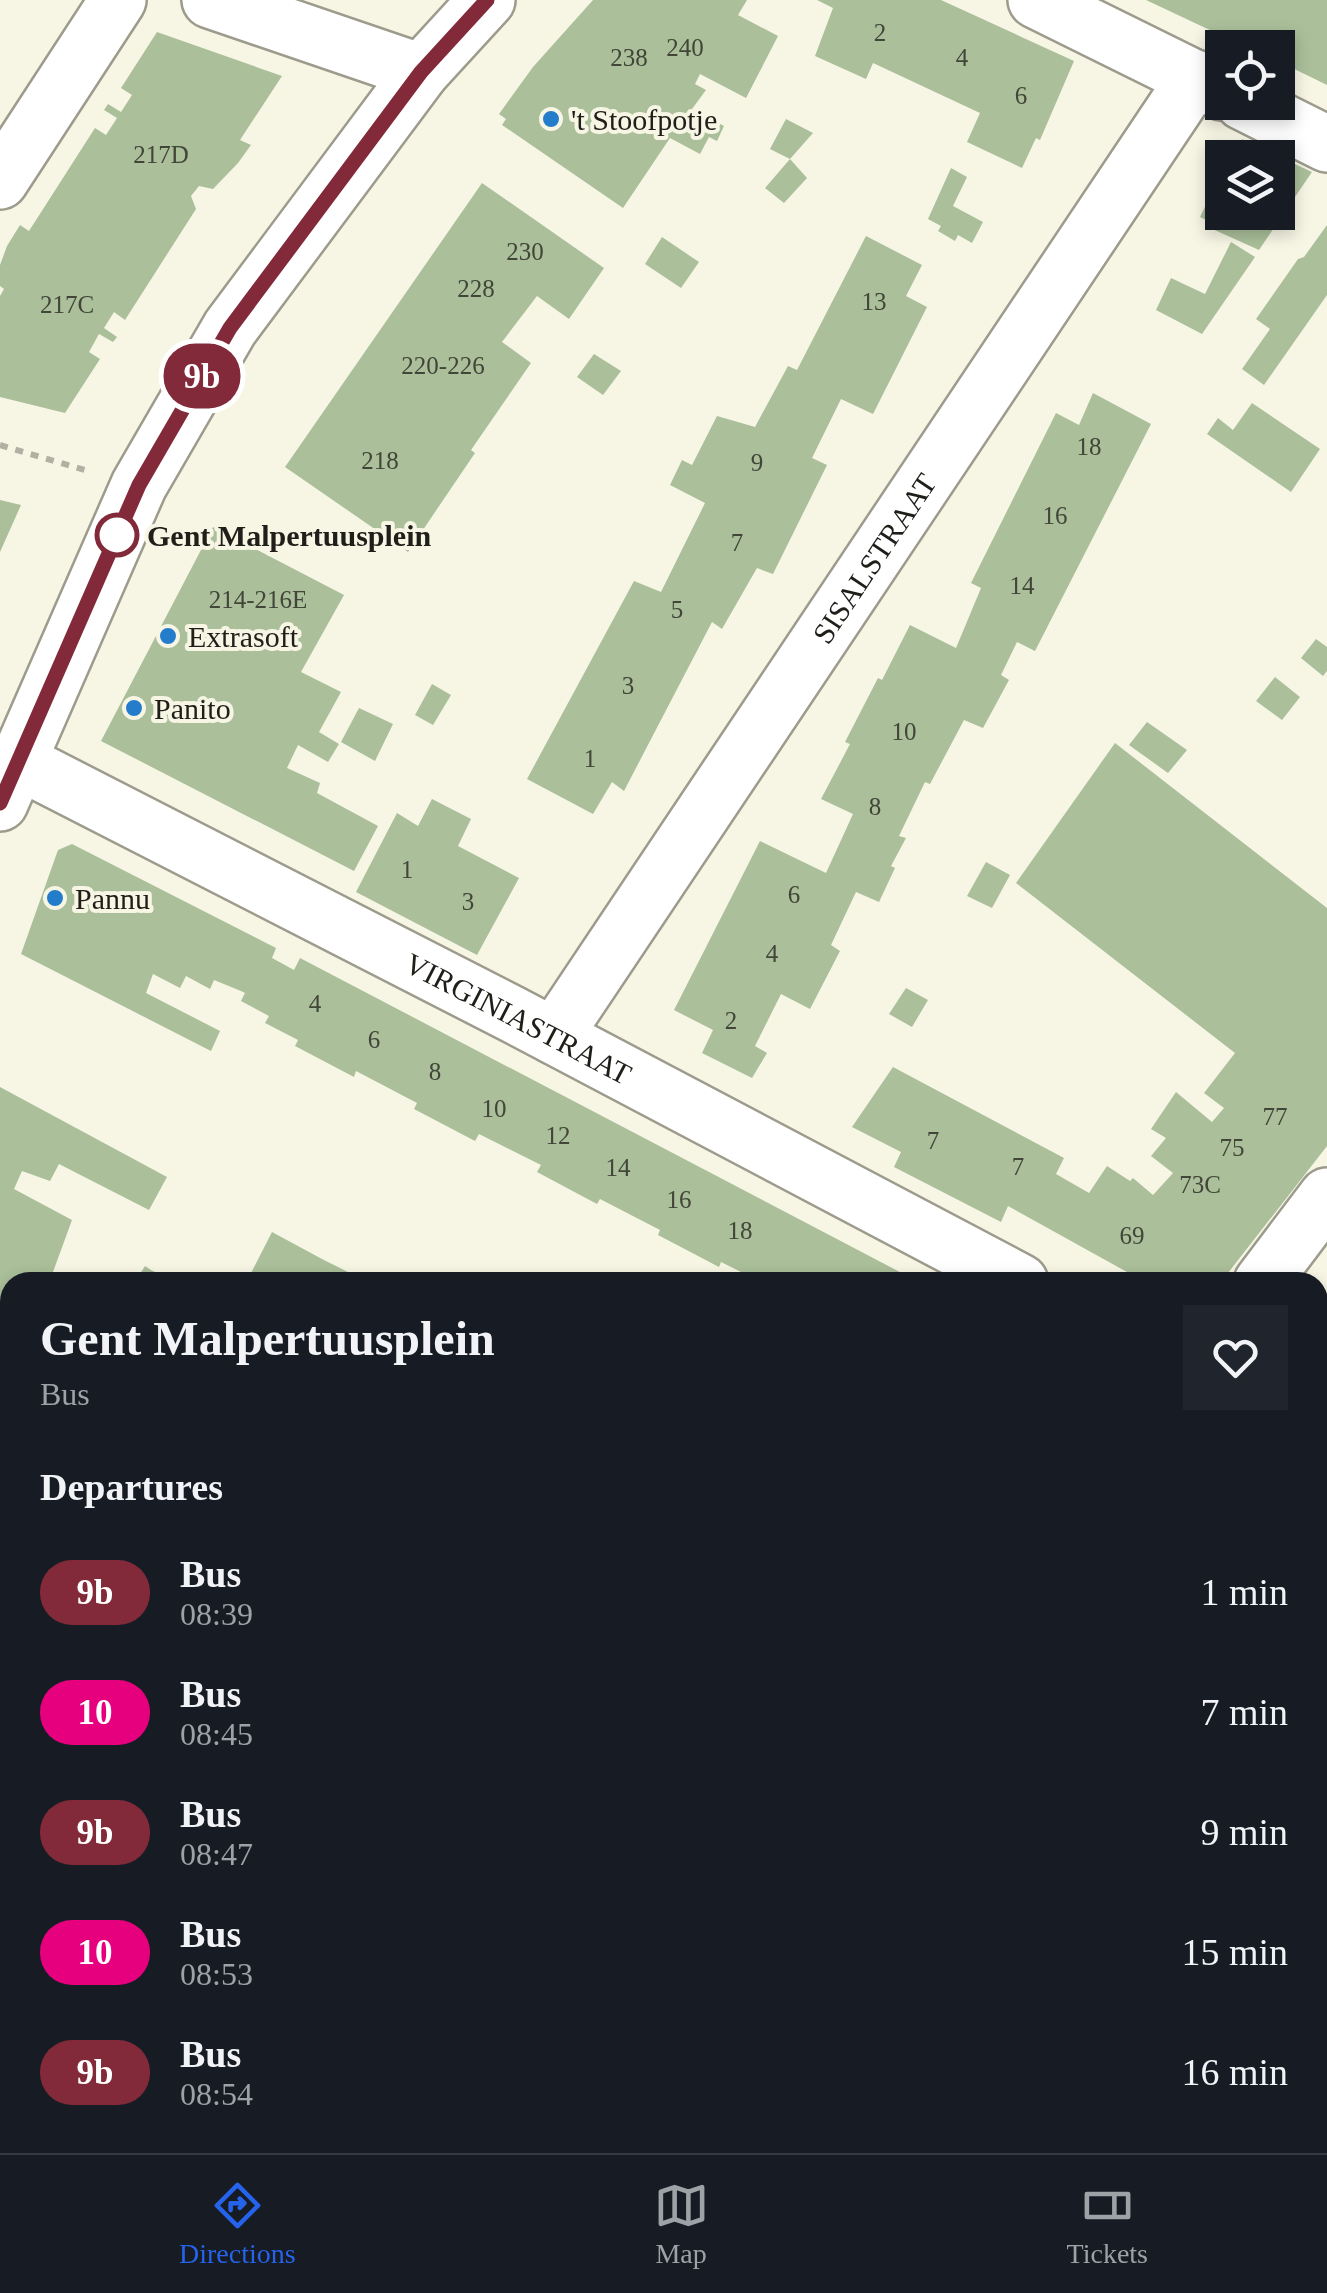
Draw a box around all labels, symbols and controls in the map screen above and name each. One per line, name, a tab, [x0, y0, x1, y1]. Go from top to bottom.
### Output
house number: 2	[874, 19, 886, 46]
map controls	[1205, 30, 1295, 230]
button: locate	[1205, 30, 1295, 120]
house number: 240	[666, 34, 704, 61]
house number: 238	[610, 44, 648, 71]
house number: 4	[956, 44, 969, 71]
house number: 6	[1015, 82, 1027, 109]
place label: 't Stoofpotje	[571, 103, 717, 136]
marker: 't Stoofpotje	[540, 108, 562, 130]
button: layers	[1205, 140, 1295, 230]
house number: 217D	[133, 141, 189, 168]
house number: 230	[506, 238, 544, 265]
house number: 228	[457, 275, 495, 302]
house number: 13	[862, 288, 887, 315]
house number: 217C	[40, 291, 94, 318]
line badge: 9b	[157, 344, 247, 408]
house number: 220-226	[401, 352, 485, 379]
text: 9b	[184, 357, 220, 396]
house number: 18	[1077, 433, 1102, 460]
house number: 218	[361, 447, 399, 474]
house number: 9	[751, 449, 763, 476]
street label: SISALSTRAAT	[805, 467, 942, 649]
house number: 16	[1043, 502, 1068, 529]
marker: Gent Malpertuusplein	[96, 514, 138, 556]
place label: Gent Malpertuusplein	[147, 519, 431, 552]
house number: 7	[731, 529, 743, 556]
house number: 14	[1010, 572, 1035, 599]
house number: 214-216E	[209, 586, 307, 613]
house number: 5	[671, 596, 683, 623]
place label: Extrasoft	[188, 620, 299, 653]
marker: Extrasoft	[157, 625, 179, 647]
house number: 3	[622, 672, 634, 699]
place label: Panito	[154, 692, 231, 725]
marker: Panito	[123, 697, 145, 719]
house number: 10	[892, 718, 917, 745]
house number: 1	[584, 745, 596, 772]
house number: 8	[869, 793, 881, 820]
house number: 1	[401, 856, 413, 883]
house number: 6	[788, 881, 800, 908]
place label: Pannu	[75, 882, 150, 915]
marker: Pannu	[44, 887, 66, 909]
house number: 3	[462, 888, 474, 915]
house number: 4	[766, 940, 779, 967]
street label: VIRGINIASTRAAT	[400, 946, 637, 1091]
house number: 4	[309, 990, 322, 1017]
house number: 2	[725, 1007, 737, 1034]
house number: 6	[368, 1026, 380, 1053]
house number: 8	[429, 1058, 441, 1085]
house number: 10	[482, 1095, 507, 1122]
house number: 77	[1263, 1103, 1288, 1130]
house number: 12	[546, 1122, 571, 1149]
house number: 7	[927, 1127, 939, 1154]
house number: 75	[1220, 1134, 1245, 1161]
house number: 7	[1012, 1153, 1024, 1180]
house number: 14	[606, 1154, 631, 1181]
house number: 73C	[1179, 1171, 1221, 1198]
house number: 16	[667, 1186, 692, 1213]
house number: 18	[728, 1217, 753, 1244]
house number: 69	[1120, 1222, 1145, 1249]
button: heart	[1183, 1305, 1288, 1410]
text: Gent Malpertuusplein	[40, 1312, 495, 1365]
text: Bus	[40, 1376, 90, 1412]
text: Departures	[40, 1466, 223, 1508]
text: Bus	[180, 1553, 241, 1595]
text: 1 min	[1200, 1571, 1288, 1613]
text: 9b	[77, 1573, 113, 1612]
text: 08:39	[180, 1596, 253, 1632]
text: Bus	[180, 1673, 241, 1715]
text: 7 min	[1200, 1691, 1288, 1733]
text: 10	[78, 1693, 113, 1732]
text: 08:45	[180, 1716, 253, 1752]
text: Bus	[180, 1793, 241, 1835]
text: 9 min	[1200, 1811, 1288, 1853]
text: 9b	[77, 1813, 113, 1852]
text: 08:47	[180, 1836, 253, 1872]
text: Bus	[180, 1913, 241, 1955]
text: 15 min	[1181, 1931, 1288, 1973]
text: 10	[78, 1933, 113, 1972]
text: 08:53	[180, 1956, 253, 1992]
text: Bus	[180, 2033, 241, 2075]
text: 16 min	[1181, 2051, 1288, 2093]
text: 9b	[77, 2053, 113, 2092]
text: 08:54	[180, 2076, 253, 2112]
tab: Directions	[179, 2178, 296, 2270]
tab: Map	[654, 2178, 709, 2270]
tab: Tickets	[1067, 2178, 1148, 2270]

